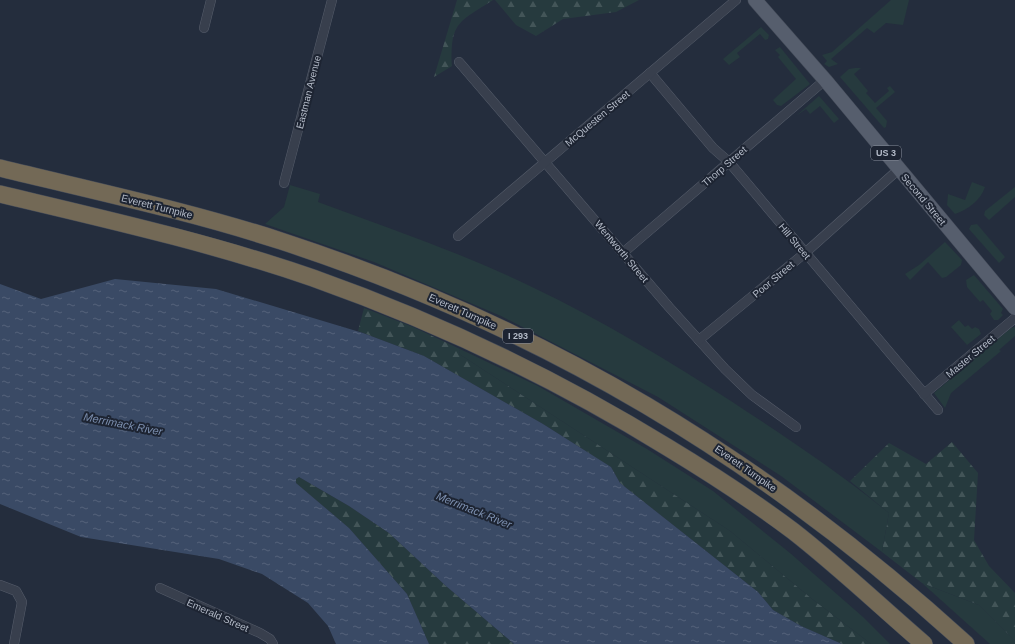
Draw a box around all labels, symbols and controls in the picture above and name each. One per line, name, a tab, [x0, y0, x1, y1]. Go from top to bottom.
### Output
street label: Eastman Avenue	[294, 54, 323, 130]
street label: McQuesten Street	[563, 88, 632, 148]
street label: Thorp Street	[700, 144, 749, 189]
road number: US 3	[871, 146, 901, 160]
street label: Second Street	[899, 172, 948, 227]
street label: Everett Turnpike	[120, 192, 194, 221]
street label: Wentworth Street	[593, 218, 651, 285]
street label: Hill Street	[776, 221, 813, 262]
street label: Poor Street	[750, 259, 796, 300]
street label: Everett Turnpike	[427, 292, 499, 331]
road number: I 293	[503, 329, 533, 343]
street label: Master Street	[944, 333, 997, 380]
water label: Merrimack River	[83, 410, 165, 438]
street label: Everett Turnpike	[713, 443, 779, 494]
water label: Merrimack River	[435, 489, 515, 531]
street label: Emerald Street	[185, 597, 251, 634]

